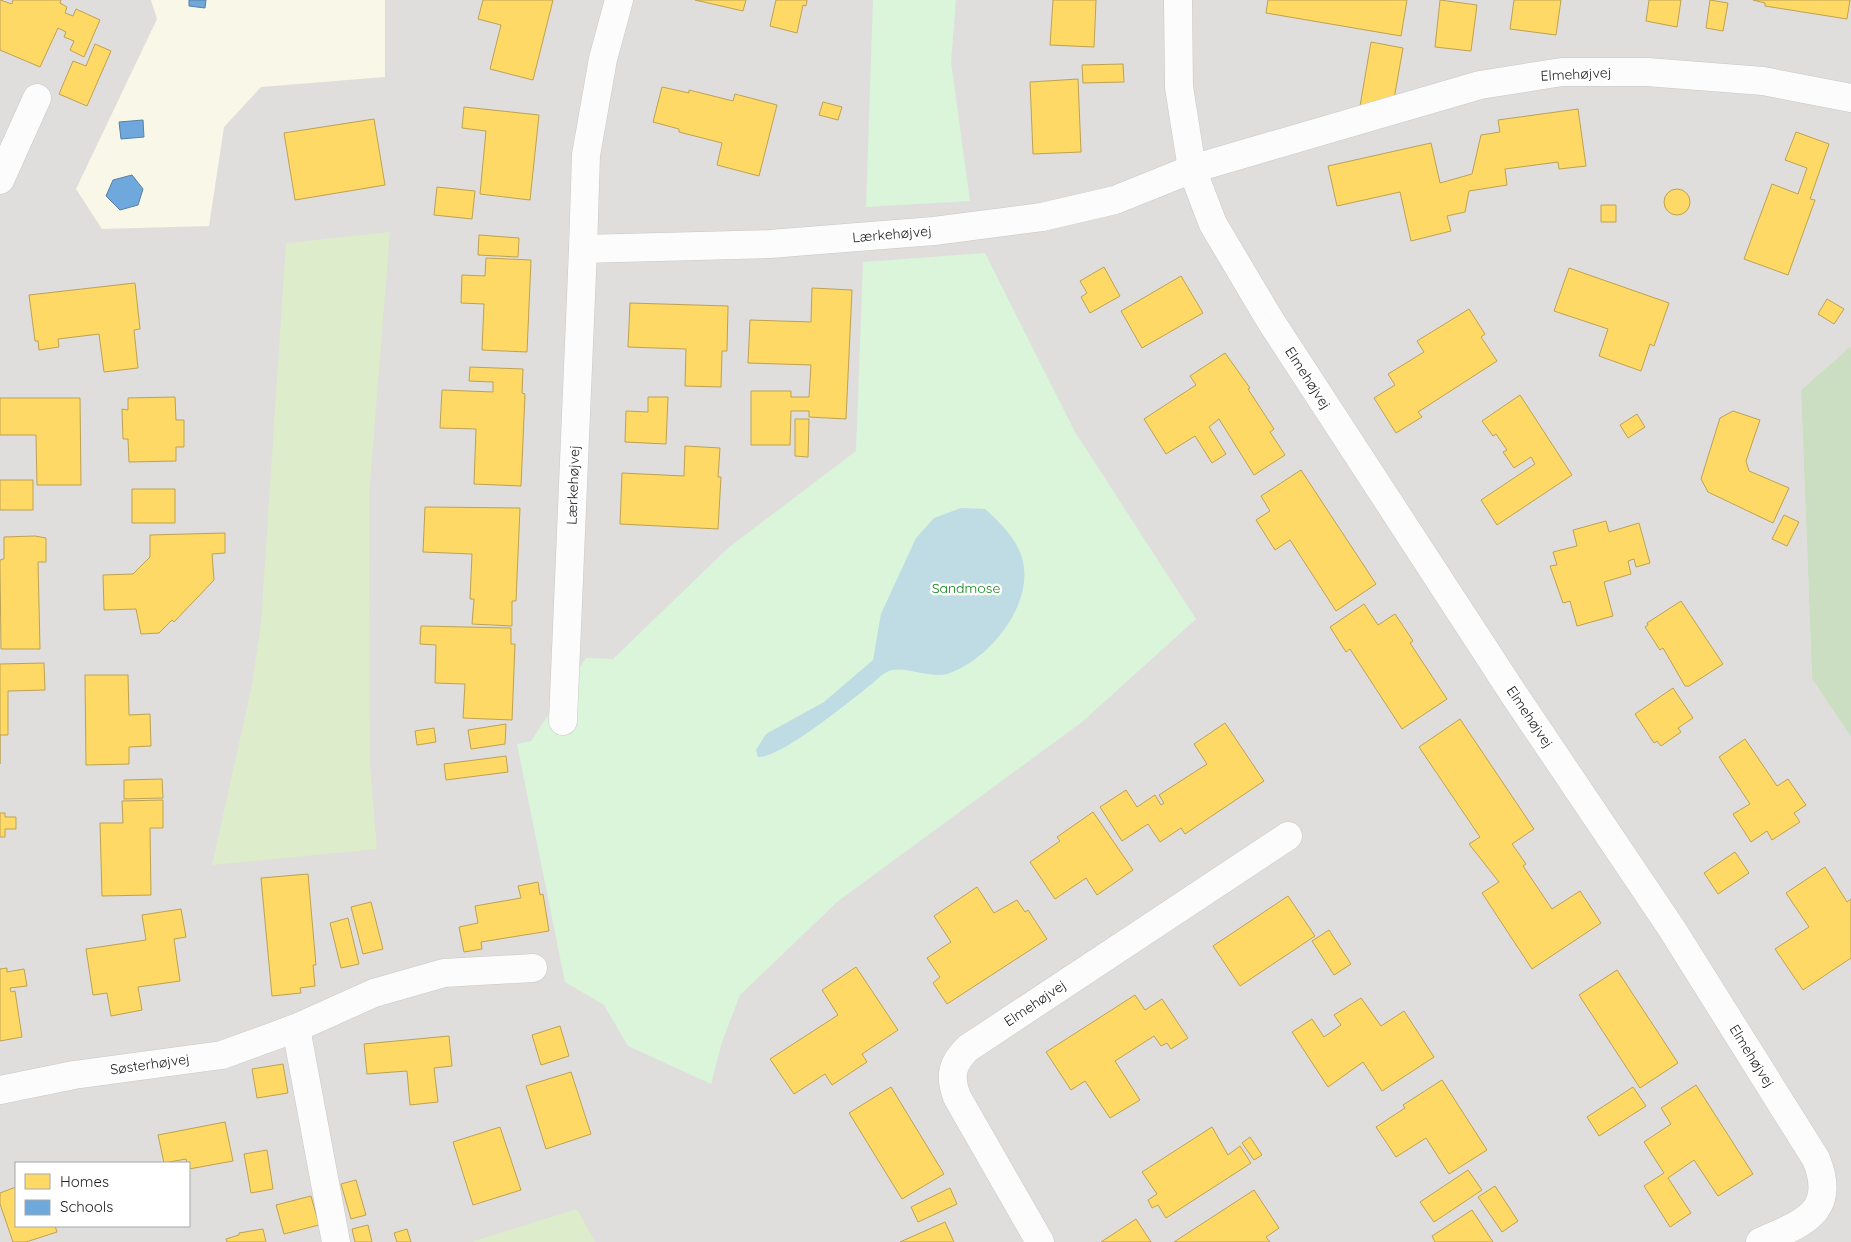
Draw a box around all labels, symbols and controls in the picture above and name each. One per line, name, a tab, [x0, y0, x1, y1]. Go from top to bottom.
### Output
street label: Elmehøjvej	[1540, 63, 1612, 85]
street label: Lærkehøjvej	[851, 222, 933, 246]
street label: Elmehøjvej	[1281, 343, 1335, 413]
street label: Lærkehøjvej	[563, 445, 583, 525]
park label: Sandmose	[932, 579, 1000, 597]
street label: Elmehøjvej	[1503, 683, 1557, 751]
street label: Elmehøjvej	[1001, 976, 1069, 1030]
street label: Elmehøjvej	[1726, 1021, 1778, 1091]
street label: Søsterhøjvej	[109, 1050, 191, 1078]
legend	[15, 1162, 190, 1227]
text: Homes	[60, 1172, 109, 1191]
text: Schools	[60, 1197, 113, 1216]

